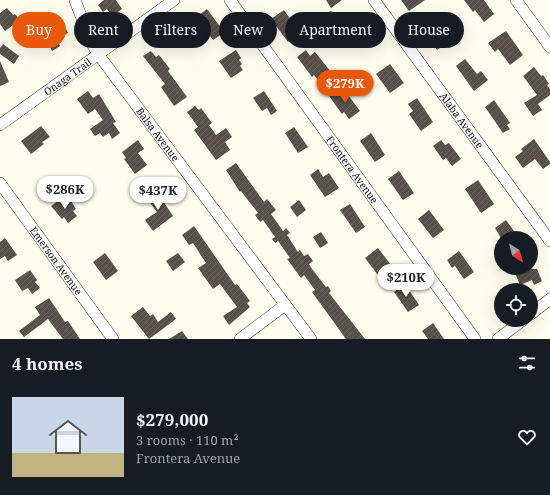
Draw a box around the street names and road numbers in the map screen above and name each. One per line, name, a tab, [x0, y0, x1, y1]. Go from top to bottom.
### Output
street label: Onaga Trail	[41, 55, 94, 99]
street label: Alaba Avenue	[437, 90, 487, 151]
street label: Balsa Avenue	[133, 104, 183, 164]
street label: Frontera Avenue	[323, 133, 382, 206]
street label: Emerson Avenue	[27, 224, 86, 298]

